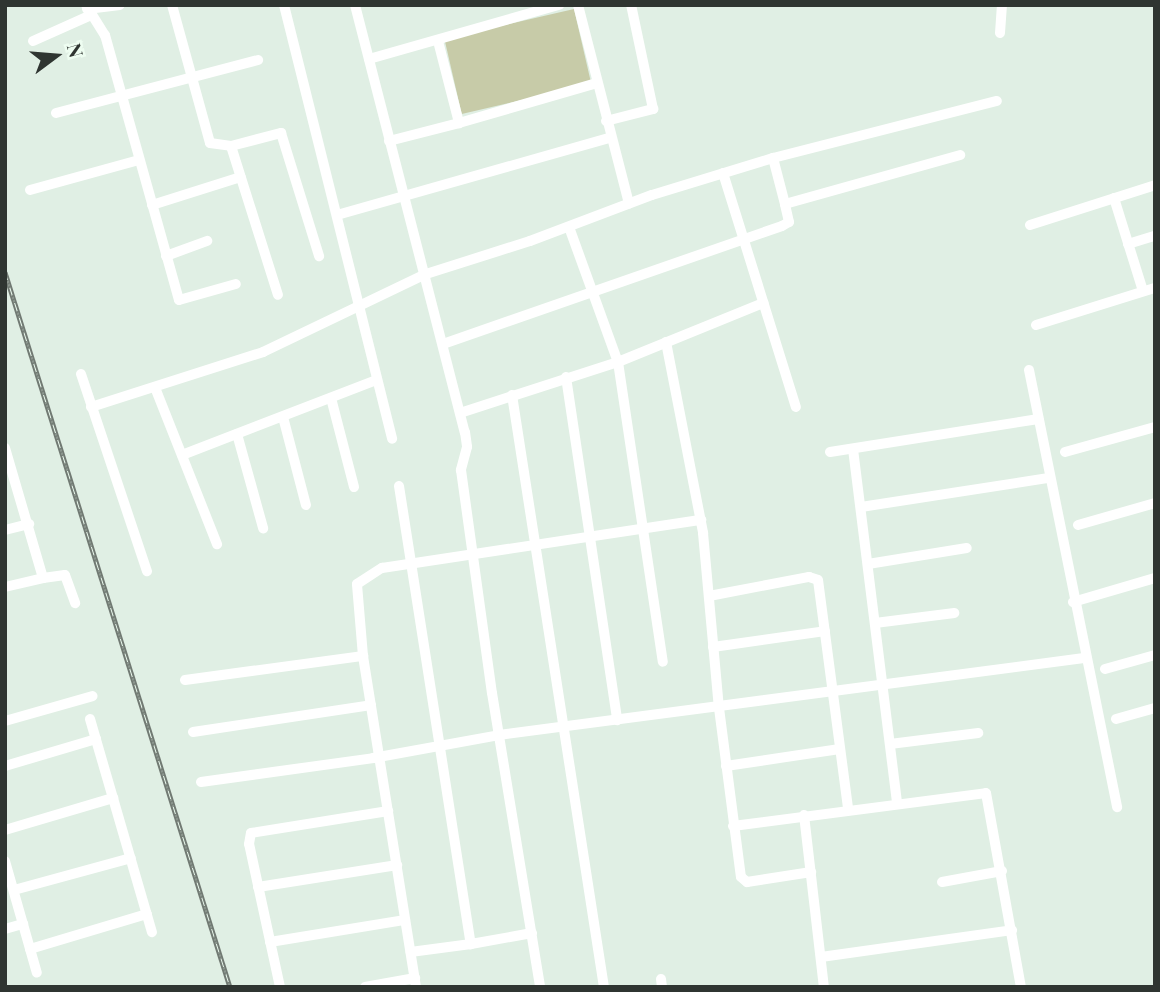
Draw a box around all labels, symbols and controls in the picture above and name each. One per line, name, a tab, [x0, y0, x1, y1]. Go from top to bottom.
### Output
north arrow	[21, 21, 91, 91]
text: N	[62, 40, 91, 60]

